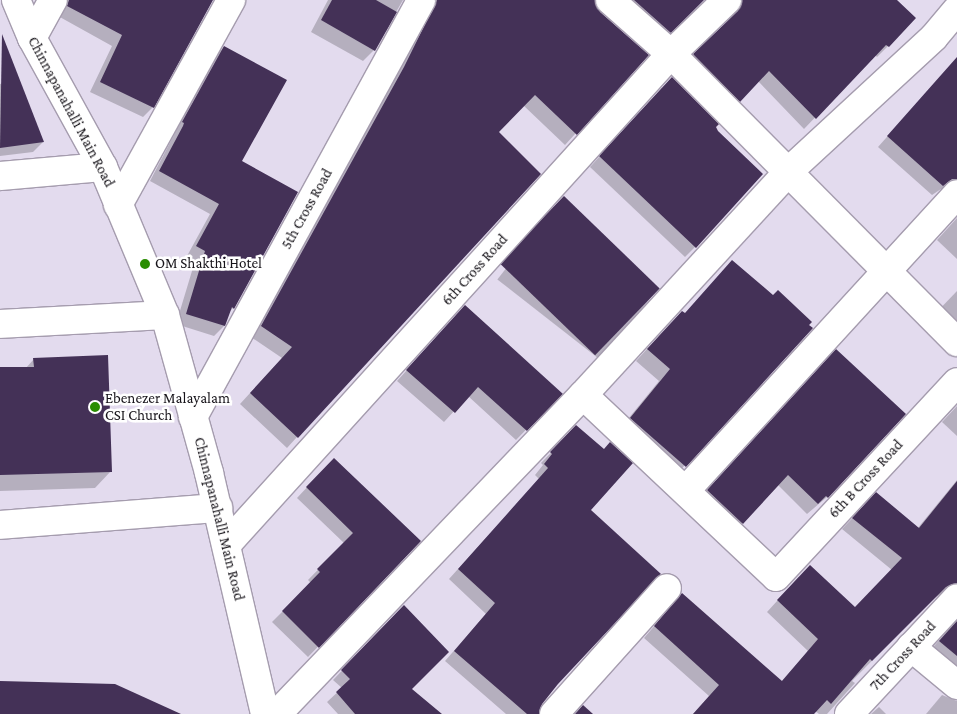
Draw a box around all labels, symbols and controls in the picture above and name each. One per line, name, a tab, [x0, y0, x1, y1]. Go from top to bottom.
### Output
street label: Chinnapanahalli Main Road	[24, 34, 118, 190]
street label: 5th Cross Road	[278, 166, 336, 252]
street label: 6th Cross Road	[438, 231, 512, 309]
place label: OM Shakthi Hotel	[155, 255, 262, 273]
marker: OM Shakthi Hotel	[139, 258, 151, 270]
place label: Ebenezer Malayalam CSI Church	[105, 389, 230, 424]
marker: Ebenezer Malayalam CSI Church	[89, 401, 101, 413]
street label: Chinnapanahalli Main Road	[190, 435, 248, 603]
street label: 6th B Cross Road	[825, 436, 907, 522]
street label: 7th Cross Road	[866, 617, 940, 695]

